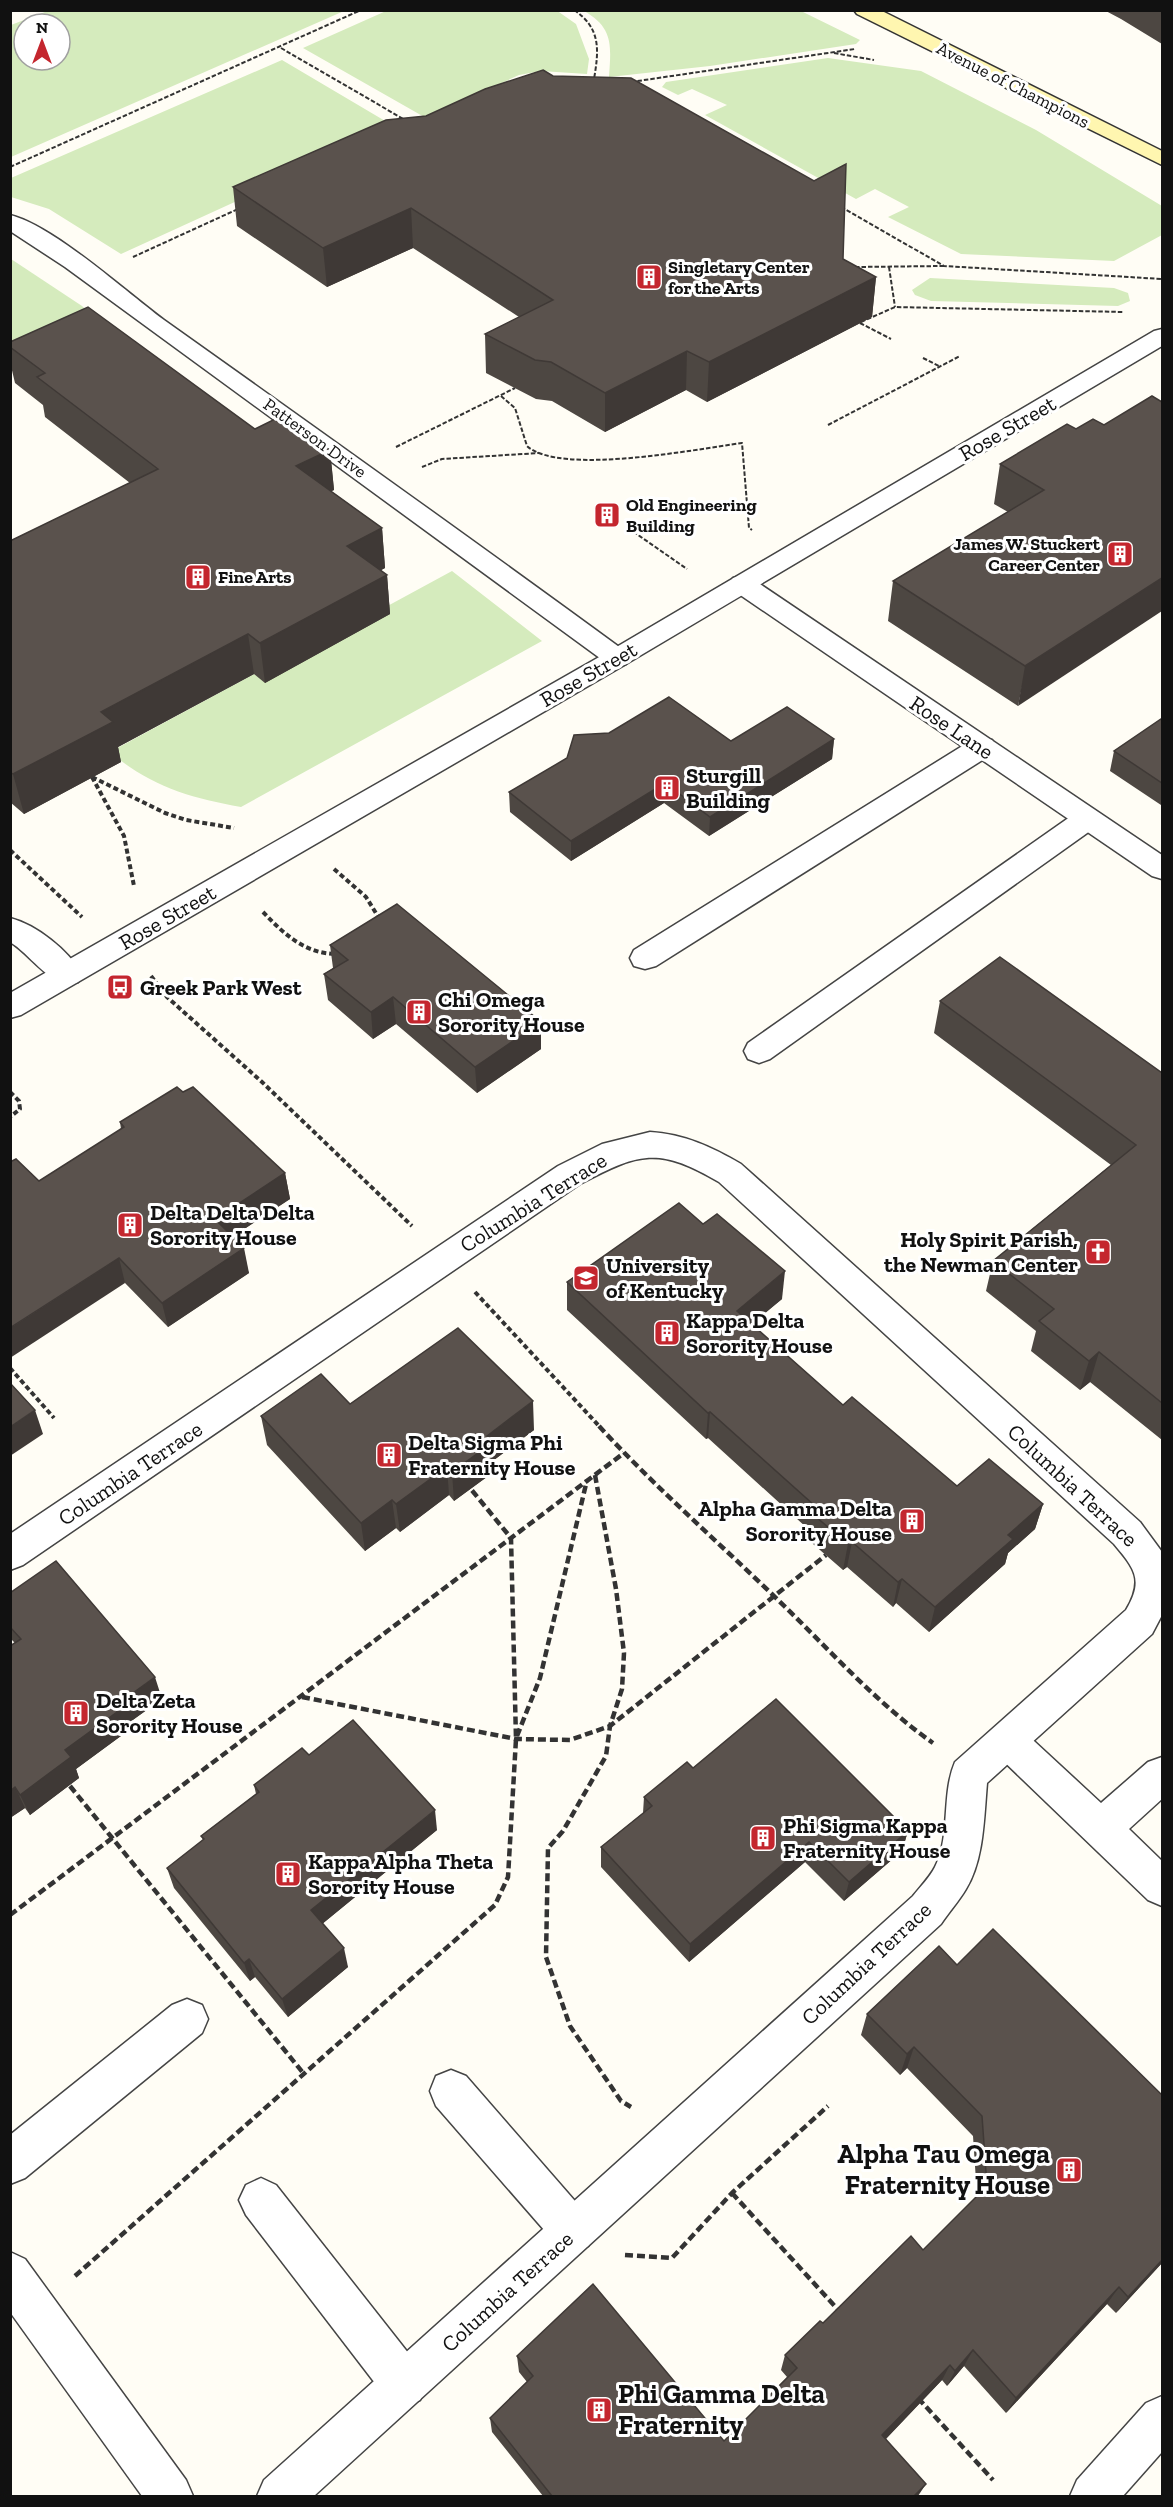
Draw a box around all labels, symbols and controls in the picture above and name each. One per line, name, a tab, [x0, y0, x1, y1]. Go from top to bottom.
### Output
north arrow	[12, 12, 72, 72]
text: N	[36, 18, 48, 37]
street label: Avenue of Champions	[933, 37, 1093, 133]
place label: Singletary Center for the Arts	[668, 256, 810, 299]
building icon: Singletary Center for the Arts	[634, 262, 664, 292]
street label: Rose Street	[954, 389, 1061, 467]
street label: Patterson Drive	[259, 393, 371, 483]
place label: Old Engineering Building	[626, 494, 757, 537]
building icon: Old Engineering Building	[592, 500, 622, 530]
place label: James W. Stuckert Career Center	[953, 533, 1101, 576]
building icon: James W. Stuckert Career Center	[1105, 539, 1135, 569]
building icon: Fine Arts	[183, 562, 213, 592]
place label: Fine Arts	[218, 566, 292, 588]
street label: Rose Street	[535, 635, 642, 713]
street label: Rose Lane	[905, 690, 999, 765]
place label: Sturgill Building	[686, 762, 771, 814]
building icon: Sturgill Building	[652, 773, 682, 803]
street label: Rose Street	[114, 878, 221, 956]
bus stop icon: Greek Park West	[105, 972, 135, 1002]
place label: Greek Park West	[140, 974, 302, 1001]
place label: Chi Omega Sorority House	[438, 986, 585, 1038]
building icon: Chi Omega Sorority House	[404, 997, 434, 1027]
street label: Columbia Terrace	[455, 1146, 612, 1258]
place label: Delta Delta Delta Sorority House	[150, 1199, 315, 1251]
building icon: Delta Delta Delta Sorority House	[115, 1210, 145, 1240]
place label: Holy Spirit Parish, the Newman Center	[884, 1226, 1078, 1278]
church icon: Holy Spirit Parish, the Newman Center	[1083, 1237, 1113, 1267]
place label: University of Kentucky	[606, 1252, 724, 1304]
school or university icon: University of Kentucky	[571, 1263, 601, 1293]
place label: Kappa Delta Sorority House	[686, 1307, 833, 1359]
building icon: Kappa Delta Sorority House	[652, 1318, 682, 1348]
street label: Columbia Terrace	[53, 1415, 207, 1532]
street label: Columbia Terrace	[1002, 1418, 1143, 1553]
place label: Delta Sigma Phi Fraternity House	[408, 1429, 576, 1481]
building icon: Delta Sigma Phi Fraternity House	[374, 1440, 404, 1470]
place label: Alpha Gamma Delta Sorority House	[698, 1495, 892, 1547]
building icon: Alpha Gamma Delta Sorority House	[897, 1506, 927, 1536]
place label: Delta Zeta Sorority House	[96, 1687, 243, 1739]
building icon: Delta Zeta Sorority House	[61, 1698, 91, 1728]
place label: Phi Sigma Kappa Fraternity House	[783, 1812, 951, 1864]
building icon: Phi Sigma Kappa Fraternity House	[748, 1823, 778, 1853]
place label: Kappa Alpha Theta Sorority House	[308, 1848, 493, 1900]
building icon: Kappa Alpha Theta Sorority House	[273, 1859, 303, 1889]
street label: Columbia Terrace	[796, 1896, 937, 2031]
place label: Alpha Tau Omega Fraternity House	[837, 2138, 1050, 2201]
building icon: Alpha Tau Omega Fraternity House	[1054, 2155, 1084, 2185]
street label: Columbia Terrace	[436, 2225, 579, 2358]
place label: Phi Gamma Delta Fraternity	[618, 2378, 825, 2441]
building icon: Phi Gamma Delta Fraternity	[584, 2395, 614, 2425]

